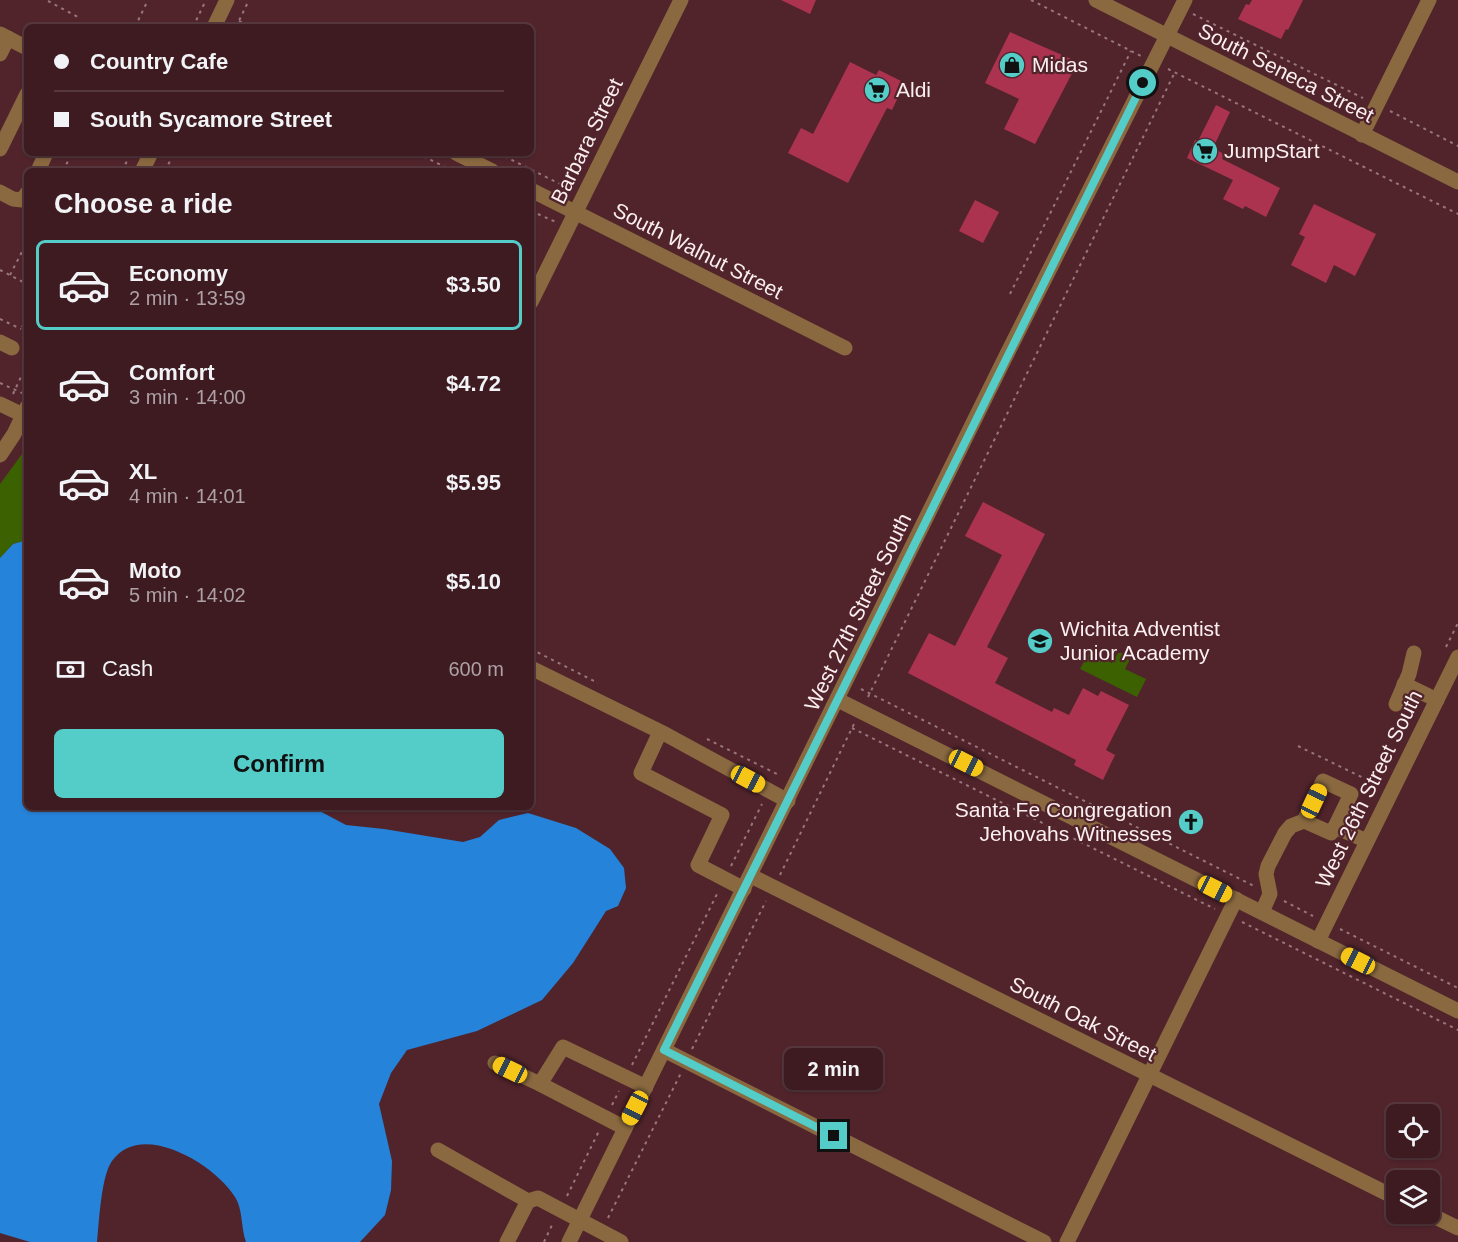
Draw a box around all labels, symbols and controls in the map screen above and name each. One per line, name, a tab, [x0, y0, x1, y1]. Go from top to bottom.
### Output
street label: South Seneca Street	[1195, 18, 1378, 127]
text: Country Cafe	[90, 49, 228, 74]
shop icon: Midas	[997, 50, 1027, 80]
place label: Midas	[1032, 53, 1088, 76]
route start	[1129, 69, 1156, 96]
street label: Barbara Street	[546, 74, 627, 207]
supermarket icon: Aldi	[862, 75, 892, 105]
place label: Aldi	[896, 78, 931, 101]
text: South Sycamore Street	[90, 107, 332, 132]
supermarket icon: JumpStart	[1190, 136, 1220, 166]
place label: JumpStart	[1224, 139, 1320, 162]
text: Choose a ride	[54, 189, 233, 219]
street label: South Walnut Street	[610, 198, 787, 303]
icon: car	[57, 258, 111, 312]
text: Economy	[129, 261, 228, 286]
text: $3.50	[446, 272, 501, 297]
text: 2 min · 13:59	[129, 287, 246, 309]
icon: car	[57, 357, 111, 411]
text: Comfort	[129, 360, 215, 385]
text: $4.72	[446, 371, 501, 396]
text: 3 min · 14:00	[129, 386, 246, 408]
icon: car	[57, 456, 111, 510]
text: XL	[129, 459, 157, 484]
text: $5.95	[446, 470, 501, 495]
text: 4 min · 14:01	[129, 485, 246, 507]
street label: West 27th Street South	[800, 509, 915, 714]
icon: car	[57, 555, 111, 609]
text: Moto	[129, 558, 182, 583]
text: $5.10	[446, 569, 501, 594]
text: 5 min · 14:02	[129, 584, 246, 606]
place label: Wichita Adventist Junior Academy	[1060, 617, 1220, 664]
school or university icon: Wichita Adventist Junior Academy	[1025, 626, 1055, 656]
icon: cash	[54, 653, 87, 686]
text: Cash	[102, 656, 153, 681]
text: 600 m	[448, 658, 504, 680]
street label: West 26th Street South	[1311, 686, 1426, 891]
button: Confirm	[54, 729, 504, 798]
car	[946, 747, 986, 779]
car	[728, 763, 768, 795]
car	[1298, 781, 1330, 821]
place label: Santa Fe Congregation Jehovahs Witnesses	[955, 798, 1172, 845]
church icon: Santa Fe Congregation Jehovahs Witnesses	[1176, 807, 1206, 837]
car	[1195, 873, 1235, 905]
car	[1338, 945, 1378, 977]
street label: South Oak Street	[1006, 972, 1160, 1065]
callout: 2 min	[784, 1049, 884, 1091]
car	[490, 1054, 530, 1086]
text: 2 min	[807, 1058, 860, 1080]
car	[619, 1088, 651, 1128]
map controls	[1386, 1104, 1440, 1224]
button: locate	[1386, 1104, 1440, 1158]
route end	[820, 1122, 847, 1149]
button: layers	[1386, 1170, 1440, 1224]

